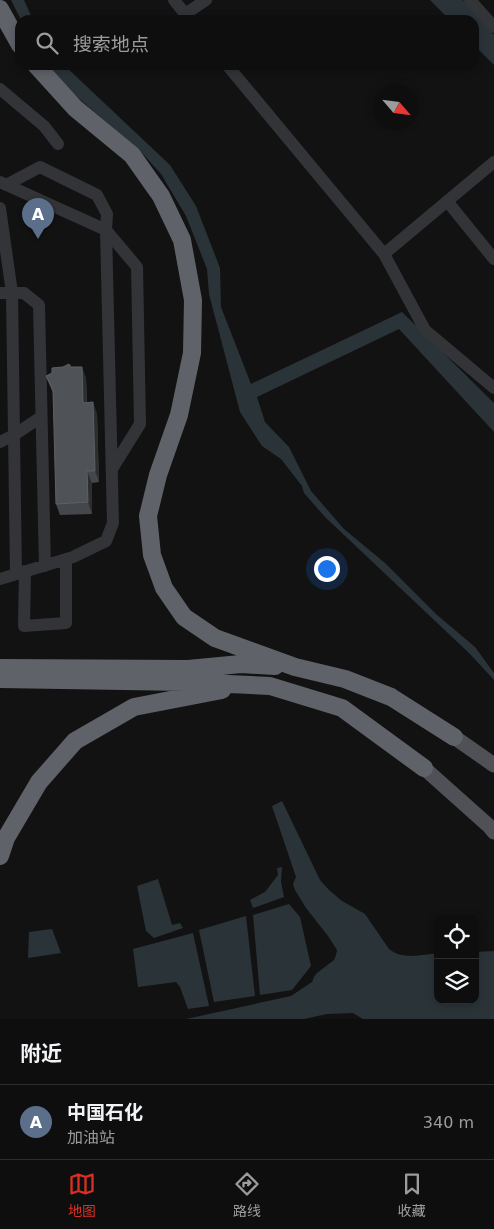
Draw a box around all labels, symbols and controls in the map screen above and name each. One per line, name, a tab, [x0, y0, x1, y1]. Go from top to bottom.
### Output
search box	[15, 15, 479, 70]
icon: search	[33, 29, 61, 57]
text: 搜索地点	[73, 33, 149, 55]
north arrow	[374, 85, 419, 130]
pin: A	[22, 198, 54, 239]
your location	[314, 556, 340, 582]
map controls	[434, 914, 479, 1004]
button: locate	[434, 914, 479, 959]
button: layers	[434, 959, 479, 1004]
text: 附近	[20, 1042, 62, 1066]
text: 中国石化	[67, 1101, 143, 1123]
text: A	[30, 1113, 42, 1132]
text: 340 m	[423, 1113, 474, 1132]
text: 加油站	[67, 1128, 115, 1147]
tab: 地图	[68, 1170, 96, 1220]
tab: 路线	[233, 1170, 261, 1220]
tab: 收藏	[398, 1170, 426, 1220]

